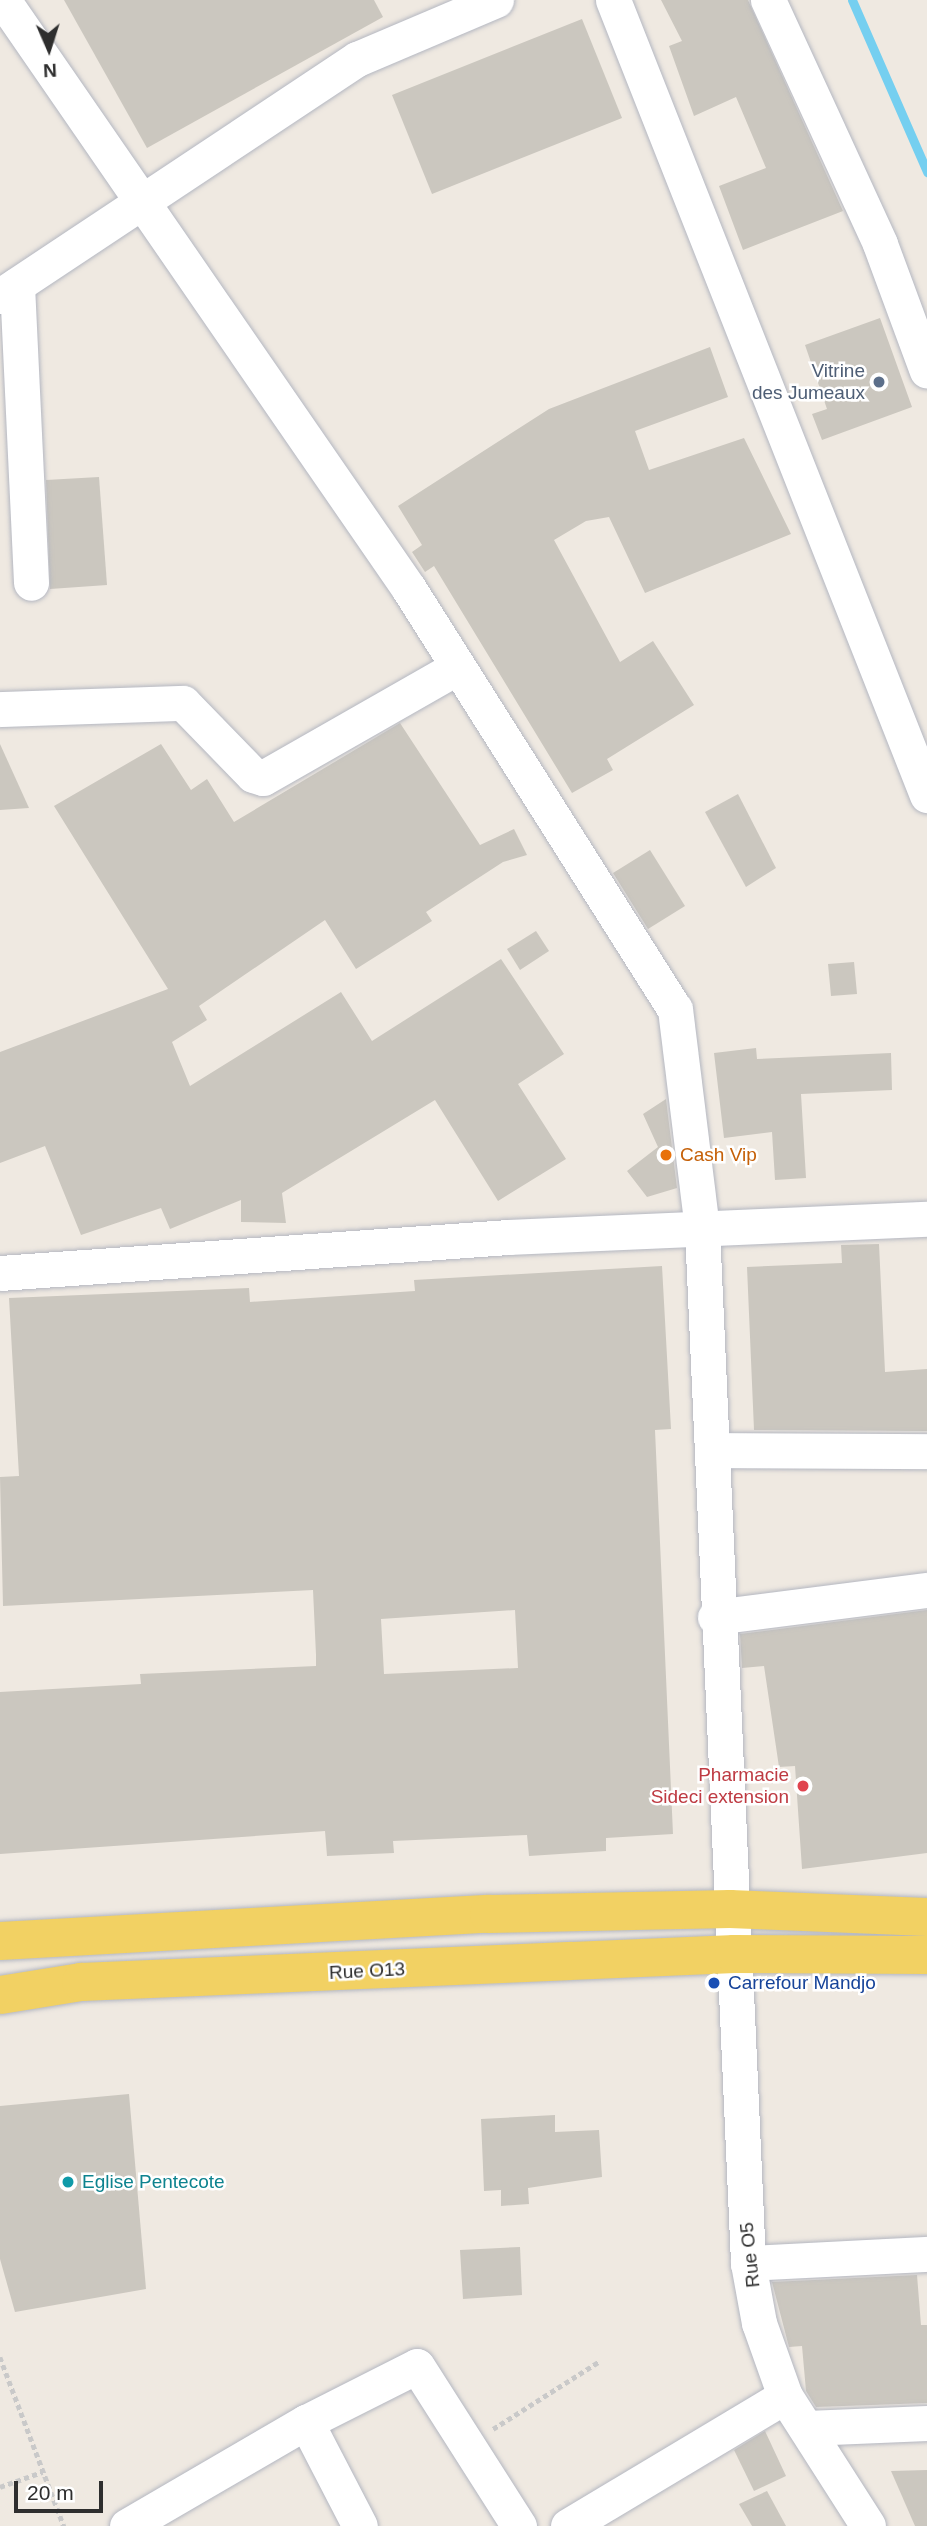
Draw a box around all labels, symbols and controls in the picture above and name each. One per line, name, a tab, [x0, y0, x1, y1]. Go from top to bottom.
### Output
north arrow	[14, 14, 84, 84]
text: N	[43, 60, 58, 81]
place label: Vitrine des Jumeaux	[752, 360, 865, 404]
marker: Vitrine des Jumeaux	[871, 374, 887, 390]
place label: Cash Vip	[680, 1144, 757, 1166]
marker: Cash Vip	[658, 1147, 674, 1163]
place label: Pharmacie Sideci extension	[651, 1764, 789, 1808]
marker: Pharmacie Sideci extension	[795, 1778, 811, 1794]
street label: Rue O13	[328, 1958, 406, 1984]
place label: Carrefour Mandjo	[728, 1972, 876, 1994]
marker: Carrefour Mandjo	[706, 1975, 722, 1991]
place label: Eglise Pentecote	[82, 2171, 225, 2193]
marker: Eglise Pentecote	[60, 2174, 76, 2190]
street label: Rue O5	[735, 2221, 765, 2289]
scale bar	[18, 2466, 107, 2510]
text: 20 m	[27, 2481, 74, 2504]

